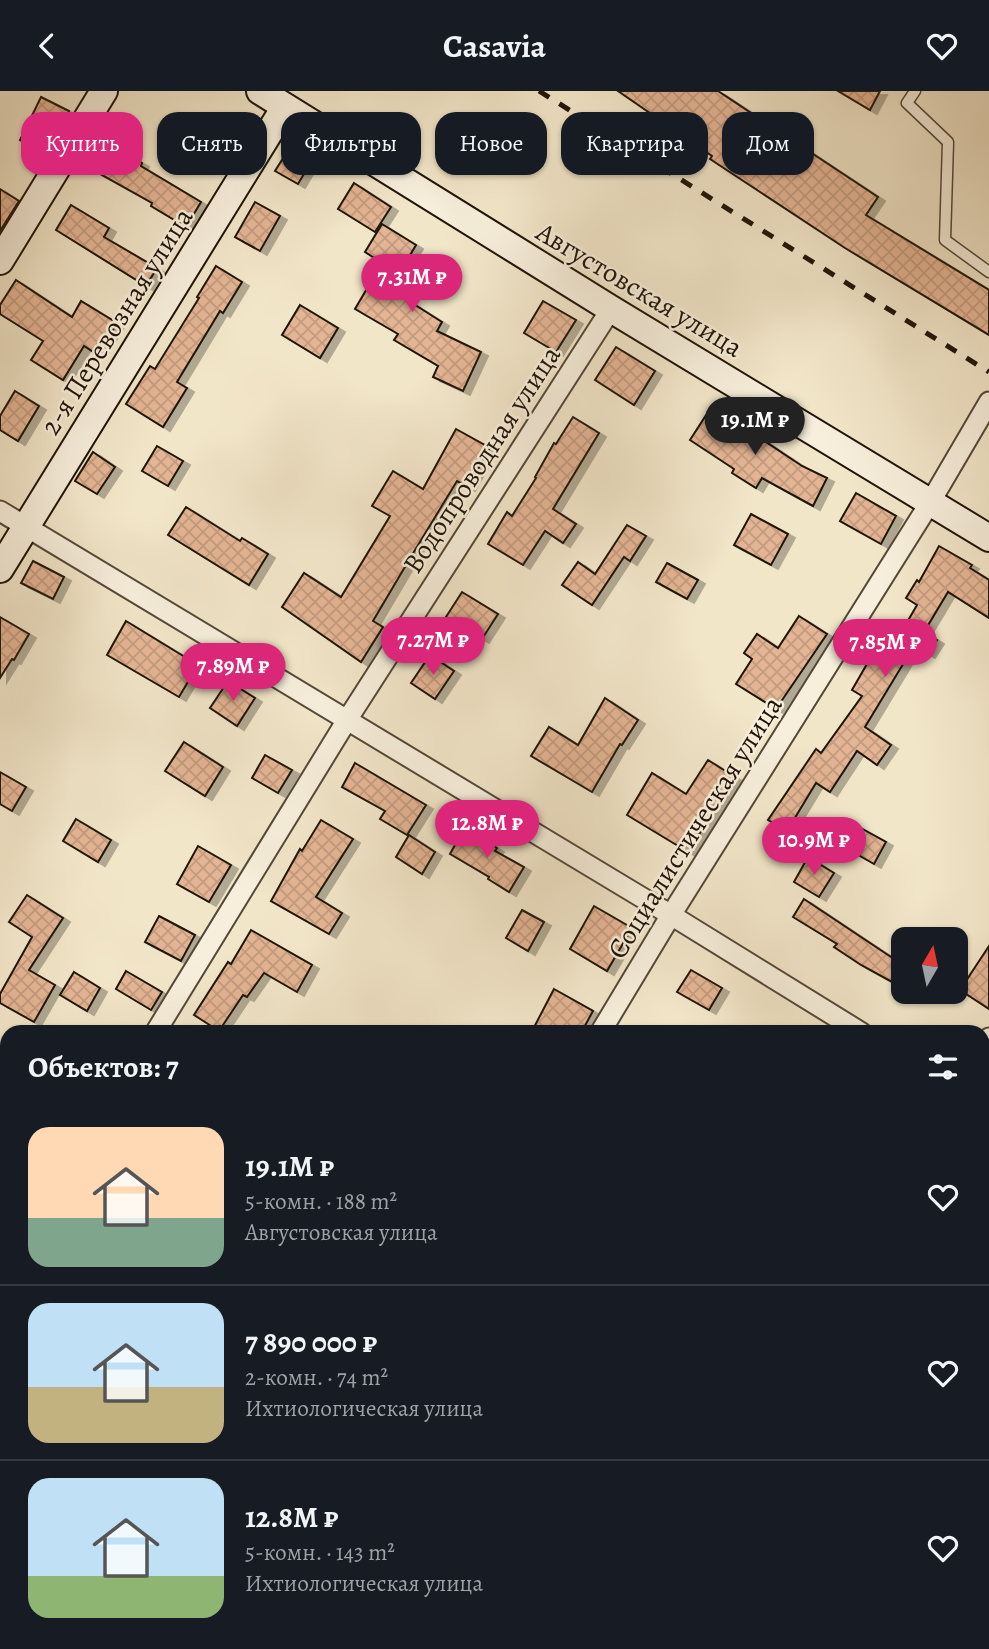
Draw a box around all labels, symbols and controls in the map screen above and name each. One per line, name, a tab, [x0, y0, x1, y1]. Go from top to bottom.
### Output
text: Casavia	[443, 24, 546, 68]
icon: back	[28, 27, 66, 65]
icon: heart	[923, 27, 961, 65]
chip: Купить	[21, 112, 143, 175]
chip: Снять	[157, 112, 267, 175]
chip: Фильтры	[281, 112, 421, 175]
chip: Новое	[435, 112, 547, 175]
chip: Квартира	[561, 112, 708, 175]
chip: Дом	[722, 112, 814, 175]
street label: 2-я Перевозная улица	[32, 201, 202, 442]
street label: Августовская улица	[528, 213, 750, 367]
pin: 7.31M ₽	[347, 255, 477, 314]
text: 7.31M ₽	[377, 261, 447, 292]
street label: Водопроводная улица	[394, 338, 570, 581]
pin: 19.1M ₽	[690, 397, 820, 457]
text: 19.1M ₽	[721, 404, 789, 435]
pin: 7.27M ₽	[368, 617, 498, 677]
pin: 7.85M ₽	[820, 619, 950, 679]
text: 7.27M ₽	[397, 624, 469, 655]
text: 7.85M ₽	[849, 626, 921, 657]
pin: 7.89M ₽	[168, 643, 298, 703]
text: 7.89M ₽	[197, 650, 269, 681]
street label: Социалистическая улица	[598, 689, 791, 966]
pin: 12.8M ₽	[422, 801, 552, 860]
text: 12.8M ₽	[451, 807, 523, 838]
pin: 10.9M ₽	[749, 817, 879, 877]
text: 10.9M ₽	[778, 824, 850, 855]
north arrow	[891, 927, 968, 1005]
map controls	[891, 927, 968, 1004]
text: Объектов: 7	[28, 1047, 178, 1087]
icon: filters	[924, 1048, 962, 1086]
text: 19.1M ₽	[245, 1146, 334, 1186]
icon: home	[84, 1155, 168, 1239]
icon: heart	[924, 1178, 962, 1216]
text: 5-комн. · 188 m²	[245, 1186, 397, 1217]
text: Августовская улица	[245, 1217, 438, 1248]
text: 7 890 000 ₽	[245, 1322, 377, 1362]
icon: home	[84, 1331, 168, 1415]
icon: heart	[924, 1354, 962, 1392]
text: 2-комн. · 74 m²	[245, 1362, 388, 1393]
text: Ихтиологическая улица	[245, 1393, 483, 1424]
text: 12.8M ₽	[245, 1497, 339, 1537]
icon: home	[84, 1506, 168, 1590]
icon: heart	[924, 1529, 962, 1567]
text: 5-комн. · 143 m²	[245, 1537, 395, 1568]
text: Ихтиологическая улица	[245, 1568, 483, 1599]

